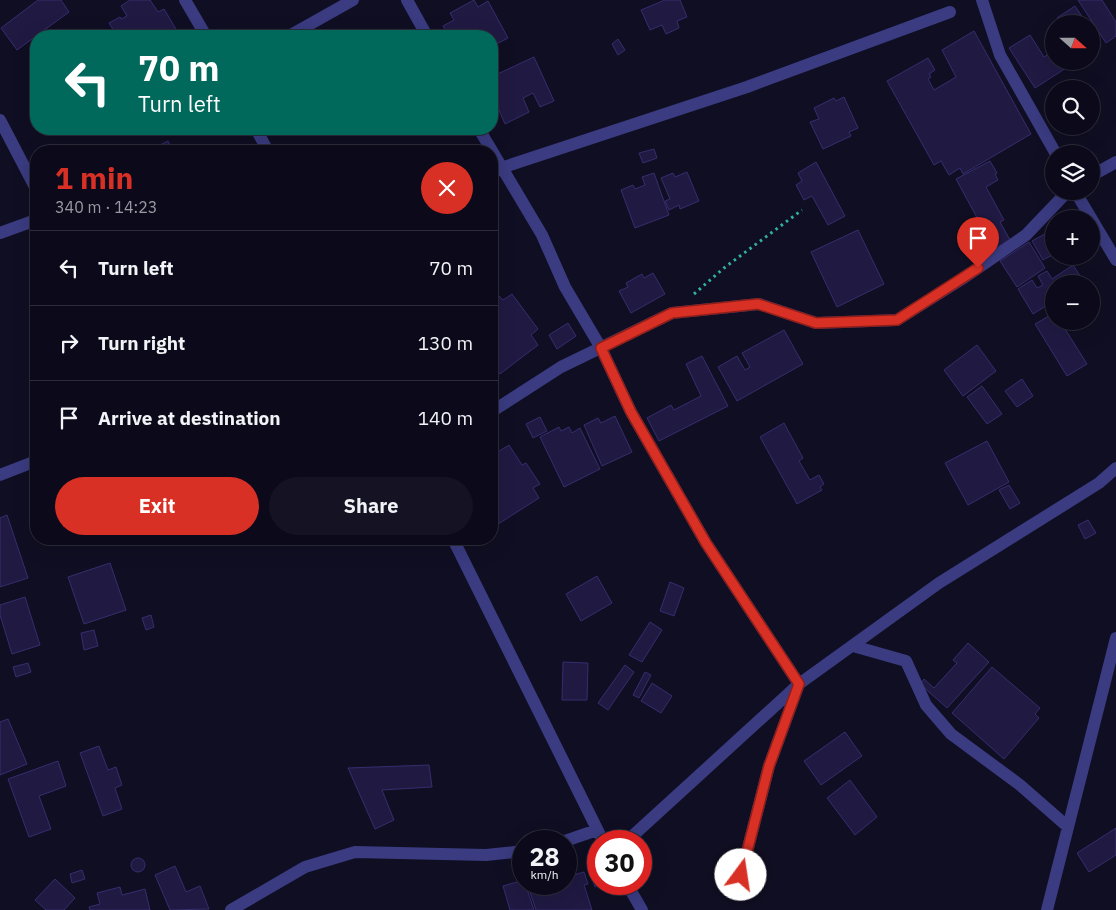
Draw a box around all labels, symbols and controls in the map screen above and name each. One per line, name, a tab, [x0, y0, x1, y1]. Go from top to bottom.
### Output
north arrow	[1045, 15, 1100, 70]
map controls	[1045, 15, 1100, 330]
text: 70 m	[138, 45, 220, 91]
icon: left	[55, 50, 120, 115]
button: search	[1045, 80, 1100, 135]
text: Turn left	[138, 89, 221, 118]
button: layers	[1045, 145, 1100, 200]
text: 1 min	[55, 158, 133, 197]
button: close	[421, 162, 473, 214]
text: 340 m · 14:23	[55, 197, 157, 217]
button: +	[1045, 210, 1100, 265]
pin	[957, 217, 999, 268]
icon: arrive	[964, 224, 992, 252]
icon: left	[55, 254, 83, 282]
text: Turn left	[98, 256, 174, 280]
text: 70 m	[429, 256, 473, 280]
button: −	[1045, 275, 1100, 330]
icon: right	[55, 329, 83, 357]
text: Turn right	[98, 331, 185, 355]
text: 130 m	[418, 331, 473, 355]
icon: arrive	[55, 404, 83, 432]
text: Arrive at destination	[98, 406, 281, 430]
text: 140 m	[418, 406, 473, 430]
button: Exit	[55, 477, 259, 535]
button: Share	[269, 477, 473, 535]
speed limit sign: 30	[587, 830, 652, 895]
text: 28	[529, 840, 560, 873]
position arrow	[714, 848, 766, 900]
text: km/h	[530, 867, 559, 882]

